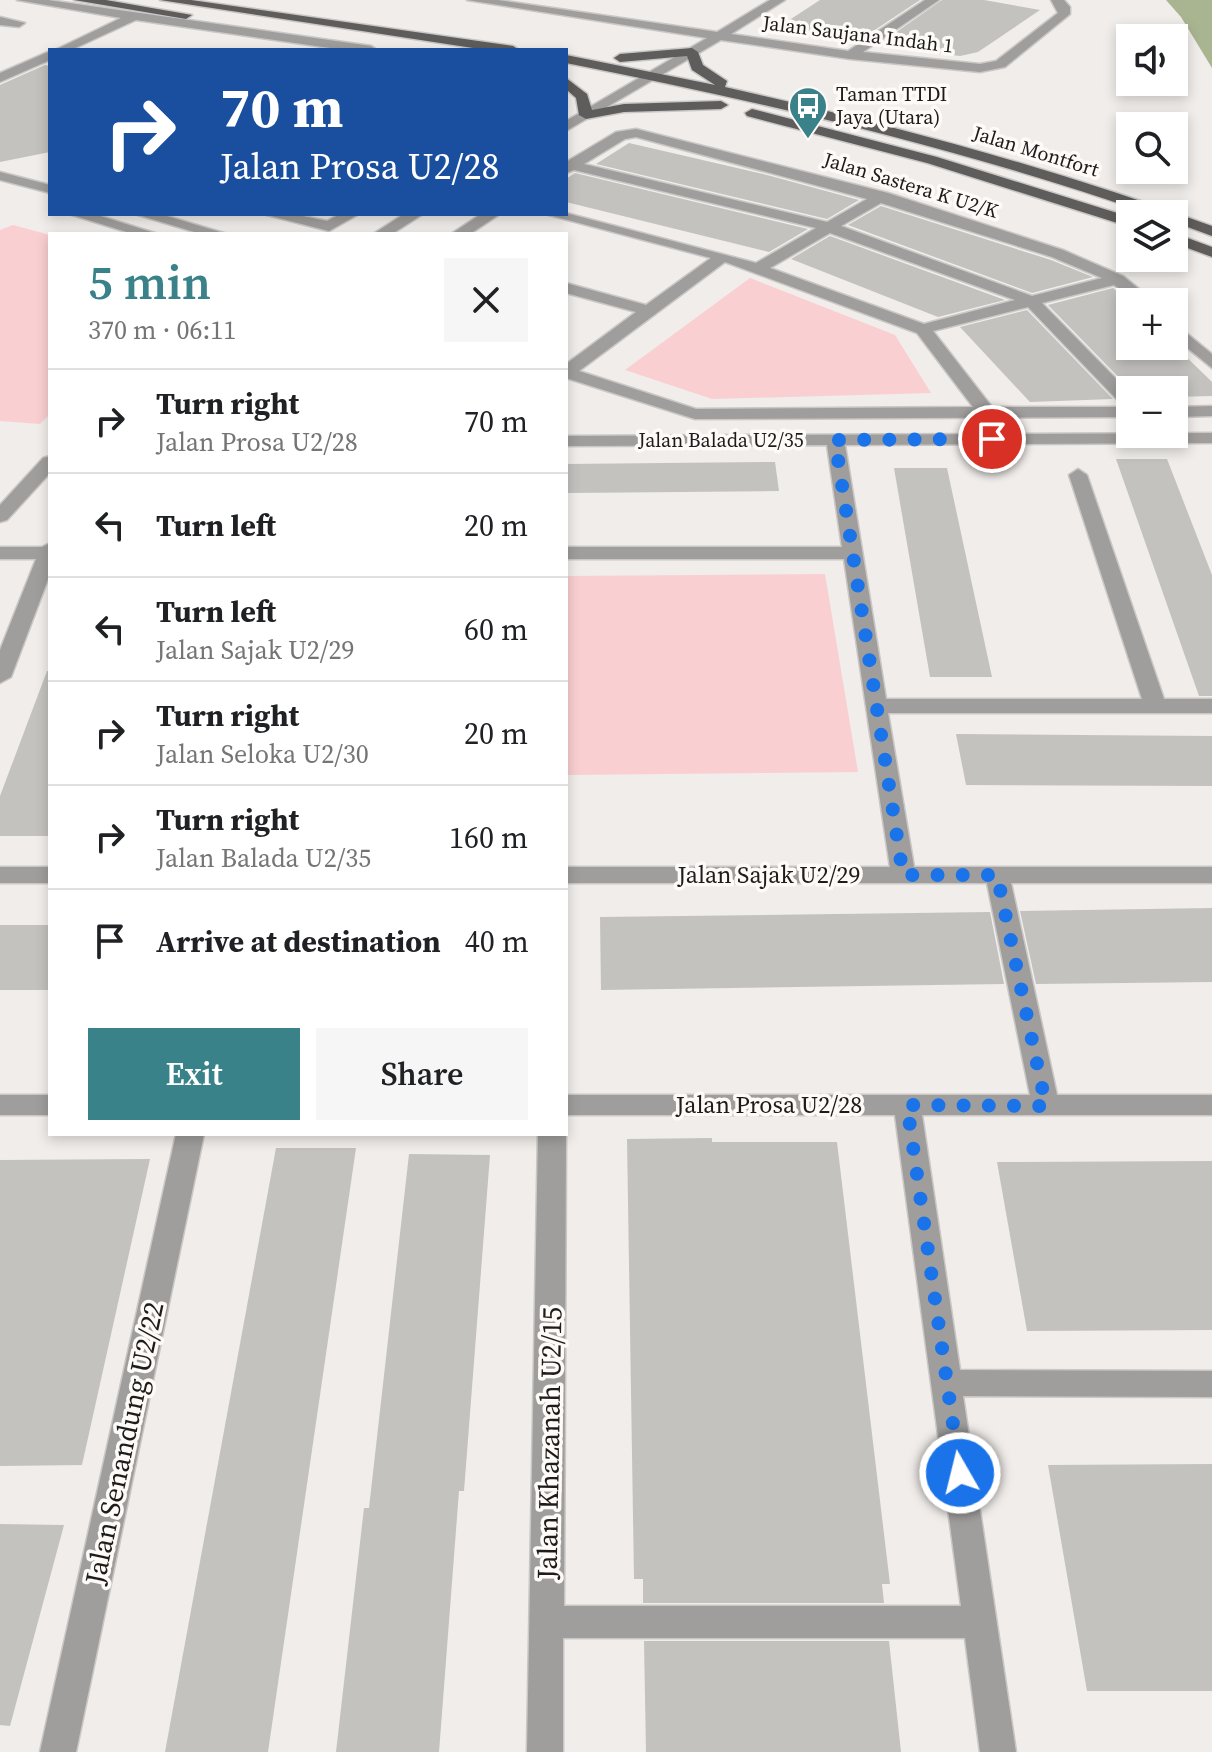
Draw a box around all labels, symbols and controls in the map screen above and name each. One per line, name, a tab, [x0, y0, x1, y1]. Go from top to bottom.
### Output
street label: Jalan Saujana Indah 1	[760, 8, 955, 60]
map controls	[1116, 24, 1188, 448]
button: sound	[1116, 24, 1188, 96]
text: 70 m	[220, 69, 343, 146]
icon: right	[88, 80, 192, 184]
place label: Taman TTDI Jaya (Utara)	[835, 80, 947, 131]
bus stop icon: Taman TTDI Jaya (Utara)	[787, 85, 829, 140]
button: search	[1116, 112, 1188, 184]
street label: Jalan Montfort	[969, 118, 1103, 184]
text: Jalan Prosa U2/28	[220, 142, 499, 191]
street label: Jalan Sastera K U2/K	[819, 145, 1002, 225]
button: layers	[1116, 200, 1188, 272]
text: 5 min	[88, 249, 211, 315]
button: close	[444, 258, 528, 342]
button: +	[1116, 288, 1188, 360]
text: 370 m · 06:11	[88, 312, 236, 348]
button: −	[1116, 376, 1188, 448]
text: Turn right	[156, 383, 299, 424]
icon: right	[88, 399, 132, 443]
text: 70 m	[464, 401, 528, 442]
pin	[958, 405, 1026, 473]
icon: arrive	[970, 417, 1014, 461]
text: Jalan Prosa U2/28	[156, 424, 358, 460]
street label: Jalan Balada U2/35	[637, 426, 804, 454]
icon: left	[88, 503, 132, 547]
text: Turn left	[156, 505, 276, 546]
text: 20 m	[464, 505, 528, 546]
text: Turn left	[156, 591, 276, 632]
icon: left	[88, 607, 132, 651]
text: 60 m	[464, 609, 528, 650]
text: Jalan Sajak U2/29	[156, 632, 354, 668]
text: Turn right	[156, 695, 299, 736]
icon: right	[88, 711, 132, 755]
text: 20 m	[464, 713, 528, 754]
text: Jalan Seloka U2/30	[156, 736, 369, 772]
text: Turn right	[156, 799, 299, 840]
icon: right	[88, 815, 132, 859]
text: 160 m	[449, 817, 528, 858]
text: Jalan Balada U2/35	[156, 840, 371, 876]
street label: Jalan Sajak U2/29	[676, 858, 861, 891]
icon: arrive	[88, 919, 132, 963]
text: Arrive at destination	[156, 921, 441, 962]
text: 40 m	[465, 921, 529, 962]
button: Exit	[88, 1028, 300, 1120]
button: Share	[316, 1028, 528, 1120]
street label: Jalan Prosa U2/28	[675, 1088, 862, 1121]
street label: Jalan Senandung U2/22	[75, 1298, 173, 1589]
street label: Jalan Khazanah U2/15	[528, 1306, 570, 1581]
position arrow	[918, 1431, 1002, 1515]

